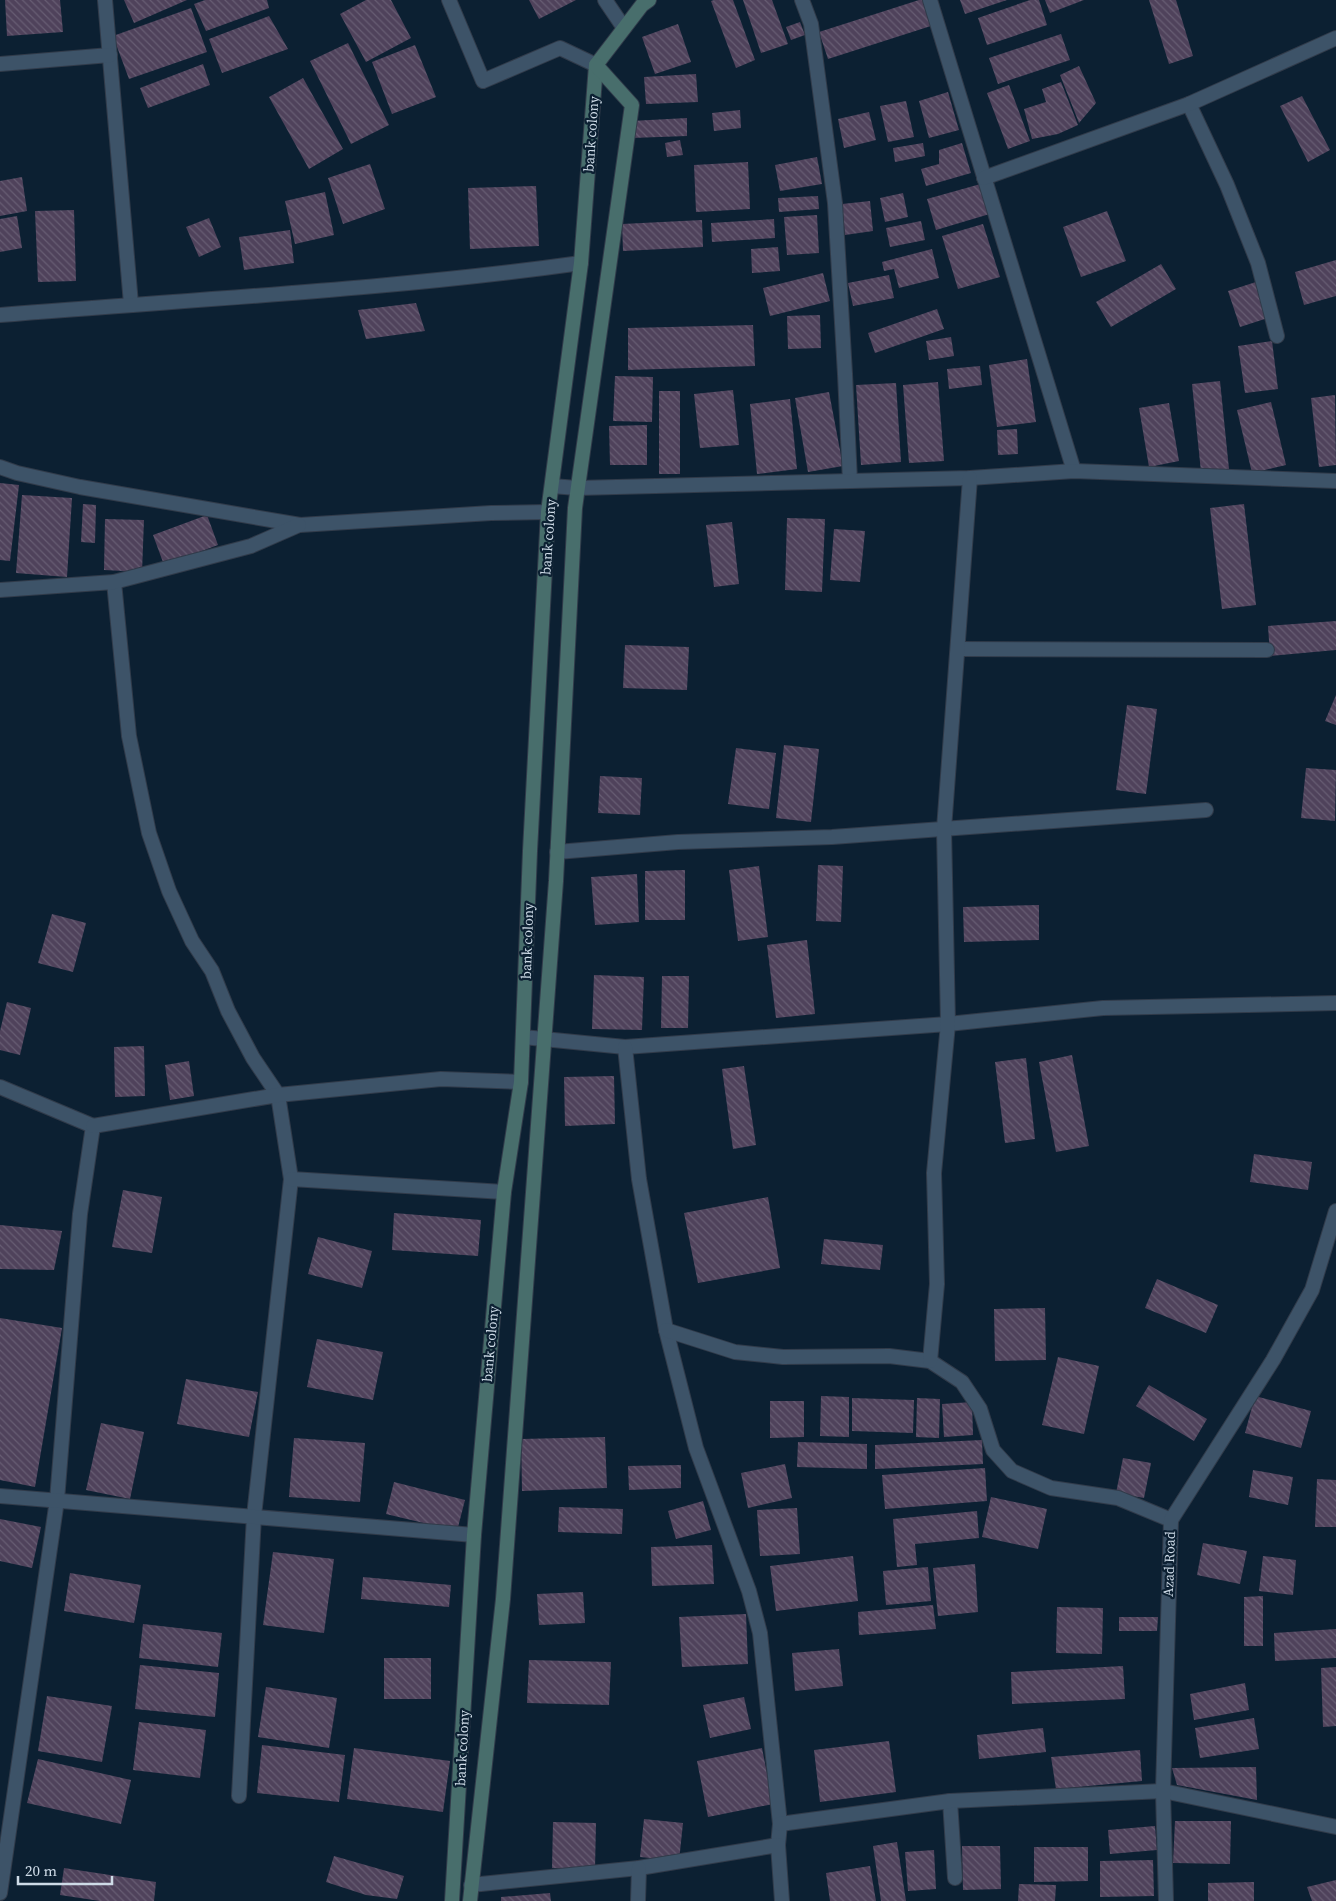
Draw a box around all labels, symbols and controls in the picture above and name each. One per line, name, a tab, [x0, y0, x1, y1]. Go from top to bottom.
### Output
street label: bank colony	[578, 95, 604, 173]
street label: bank colony	[535, 498, 561, 576]
street label: bank colony	[516, 902, 538, 979]
street label: bank colony	[477, 1304, 503, 1383]
street label: Azad Road	[1158, 1531, 1180, 1597]
street label: bank colony	[450, 1709, 474, 1786]
scale bar	[18, 1854, 111, 1886]
text: 20 m	[25, 1860, 57, 1881]

